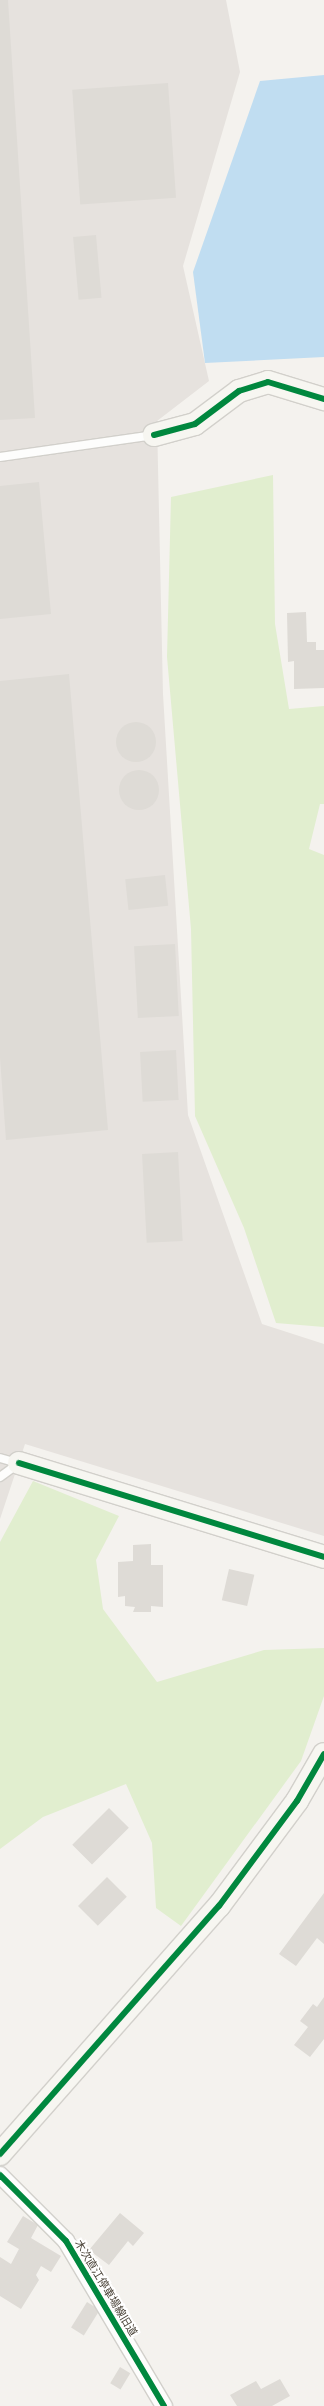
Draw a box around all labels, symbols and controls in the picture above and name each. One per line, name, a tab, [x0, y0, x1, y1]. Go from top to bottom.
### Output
street label: 木次直江停車場線旧道	[72, 2237, 140, 2339]

